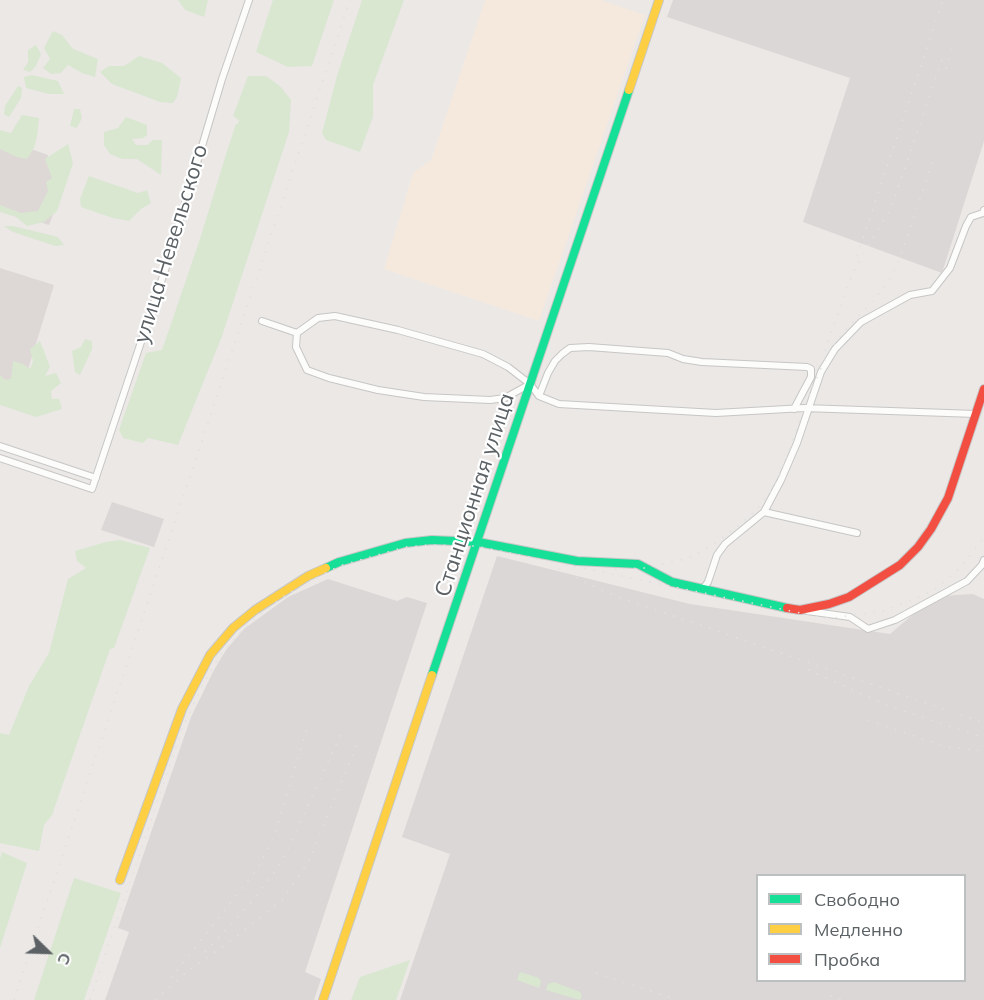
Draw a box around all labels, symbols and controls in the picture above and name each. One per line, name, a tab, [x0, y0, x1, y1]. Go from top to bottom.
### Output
street label: улица Невельского	[128, 141, 214, 347]
street label: Станционная улица	[430, 390, 520, 600]
legend	[756, 874, 966, 982]
text: Свободно	[814, 888, 900, 911]
text: Медленно	[814, 918, 903, 941]
north arrow	[18, 922, 78, 982]
text: Пробка	[814, 948, 880, 971]
text: С	[53, 950, 76, 968]

